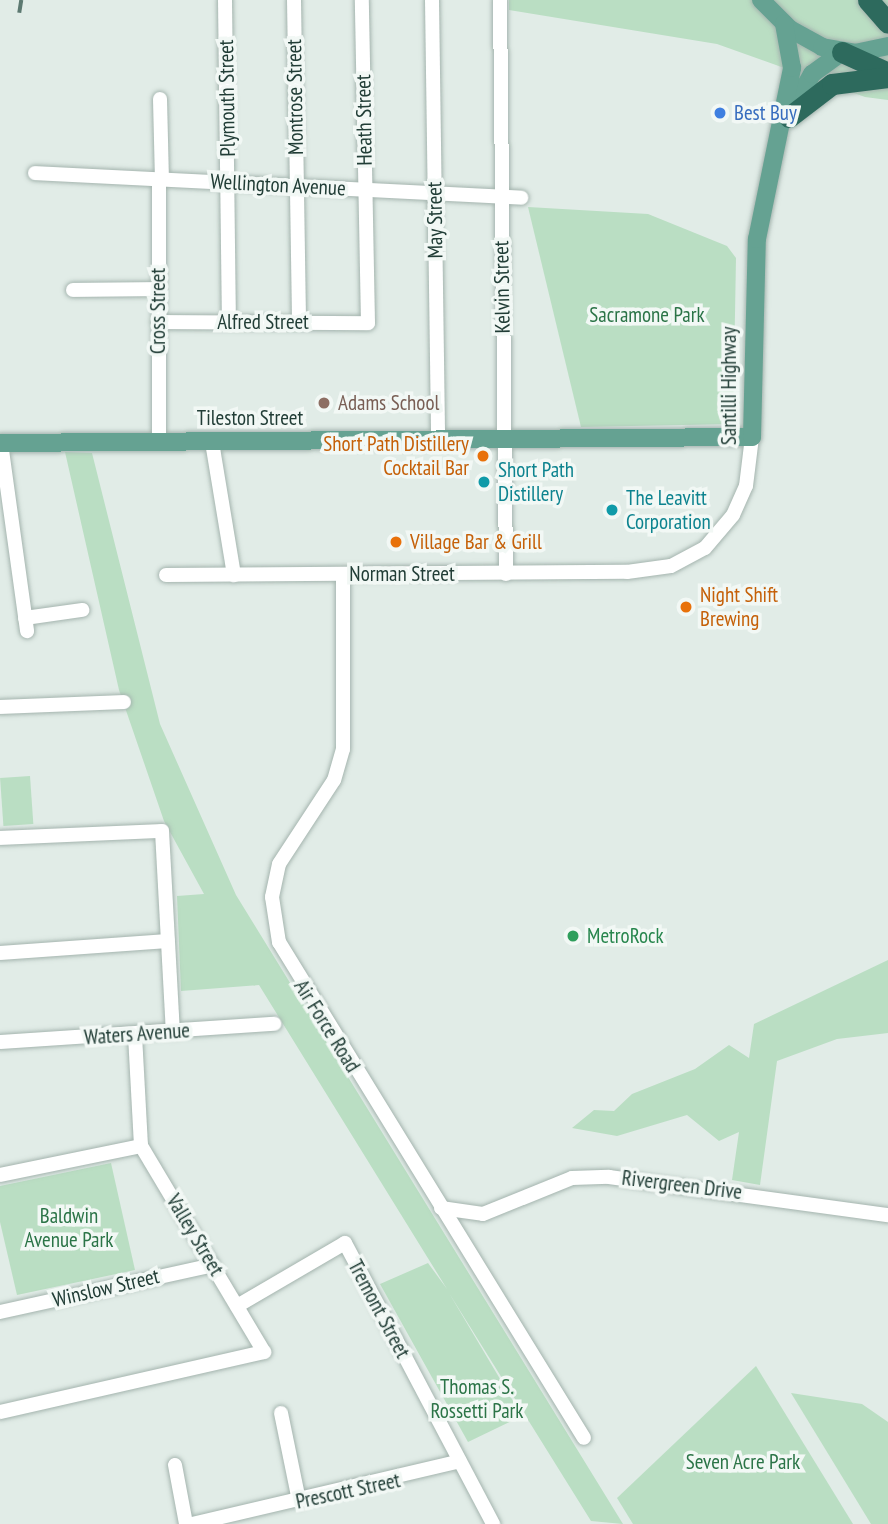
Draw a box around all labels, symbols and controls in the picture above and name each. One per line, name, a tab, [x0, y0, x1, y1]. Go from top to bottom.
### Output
street label: Plymouth Street	[213, 39, 241, 157]
street label: Montrose Street	[281, 39, 309, 155]
street label: Heath Street	[351, 74, 377, 166]
place label: Best Buy	[734, 100, 797, 126]
marker: Best Buy	[712, 105, 728, 121]
street label: Wellington Avenue	[209, 169, 347, 201]
street label: May Street	[422, 181, 448, 259]
street label: Kelvin Street	[489, 240, 515, 334]
street label: Cross Street	[145, 268, 171, 354]
park label: Sacramone Park	[589, 302, 705, 328]
street label: Alfred Street	[217, 309, 309, 335]
street label: Santilli Highway	[716, 327, 742, 445]
place label: Adams School	[338, 390, 439, 416]
marker: Adams School	[316, 395, 332, 411]
street label: Tileston Street	[197, 405, 303, 431]
place label: Short Path Distillery Cocktail Bar	[323, 431, 469, 481]
marker: Short Path Distillery Cocktail Bar	[475, 448, 491, 464]
place label: Short Path Distillery	[498, 457, 574, 507]
marker: Short Path Distillery	[476, 474, 492, 490]
place label: The Leavitt Corporation	[626, 485, 711, 535]
marker: The Leavitt Corporation	[604, 502, 620, 518]
place label: Village Bar & Grill	[410, 529, 542, 555]
marker: Village Bar & Grill	[388, 534, 404, 550]
street label: Norman Street	[349, 561, 455, 587]
place label: Night Shift Brewing	[700, 582, 778, 632]
marker: Night Shift Brewing	[678, 599, 694, 615]
place label: MetroRock	[587, 923, 664, 949]
marker: MetroRock	[565, 928, 581, 944]
street label: Air Force Road	[289, 975, 365, 1077]
street label: Waters Avenue	[83, 1018, 191, 1050]
street label: Rivergreen Drive	[620, 1165, 744, 1205]
street label: Valley Street	[161, 1189, 229, 1281]
park label: Baldwin Avenue Park	[25, 1203, 113, 1253]
street label: Tremont Street	[343, 1256, 415, 1362]
street label: Winslow Street	[50, 1263, 162, 1313]
park label: Thomas S. Rossetti Park	[431, 1374, 523, 1424]
park label: Seven Acre Park	[685, 1449, 801, 1475]
street label: Prescott Street	[293, 1468, 403, 1514]

